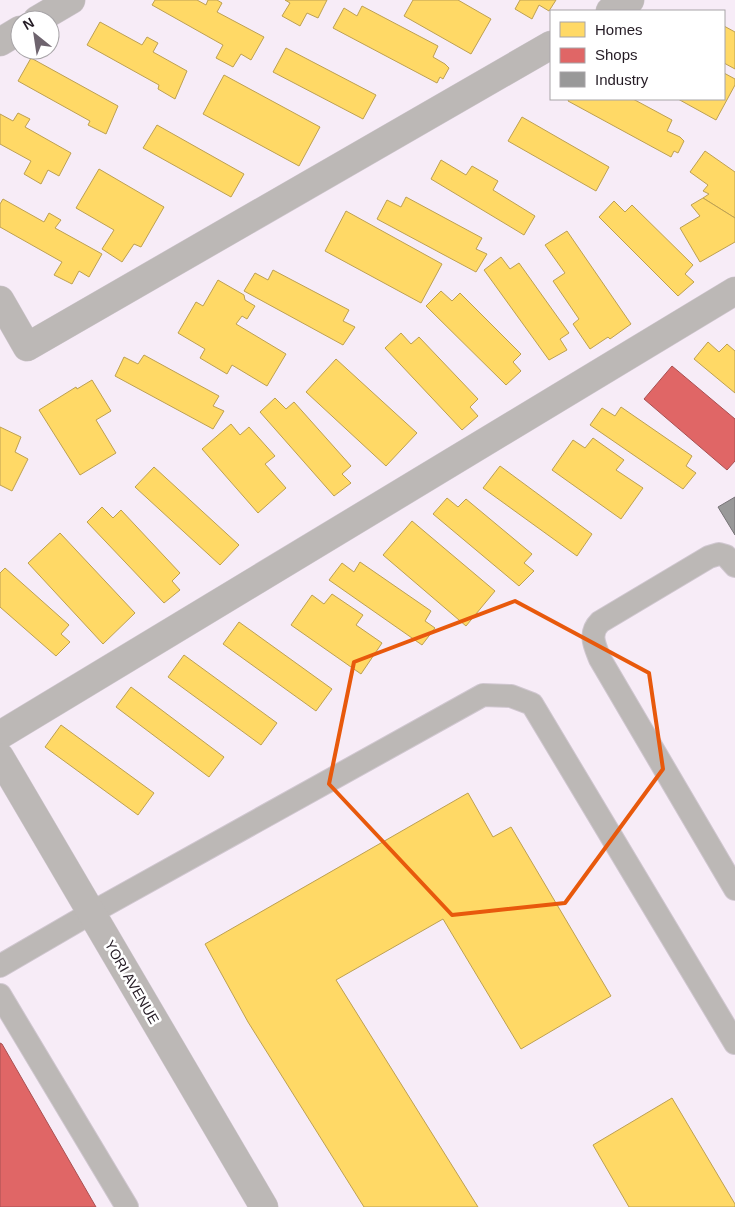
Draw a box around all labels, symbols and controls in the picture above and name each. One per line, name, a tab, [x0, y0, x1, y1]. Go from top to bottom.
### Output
north arrow	[10, 10, 60, 60]
legend	[550, 10, 725, 100]
text: N	[20, 14, 37, 33]
text: Homes	[595, 21, 643, 38]
text: Shops	[595, 46, 638, 63]
text: Industry	[595, 71, 649, 88]
street label: YORI AVENUE	[102, 937, 162, 1027]

